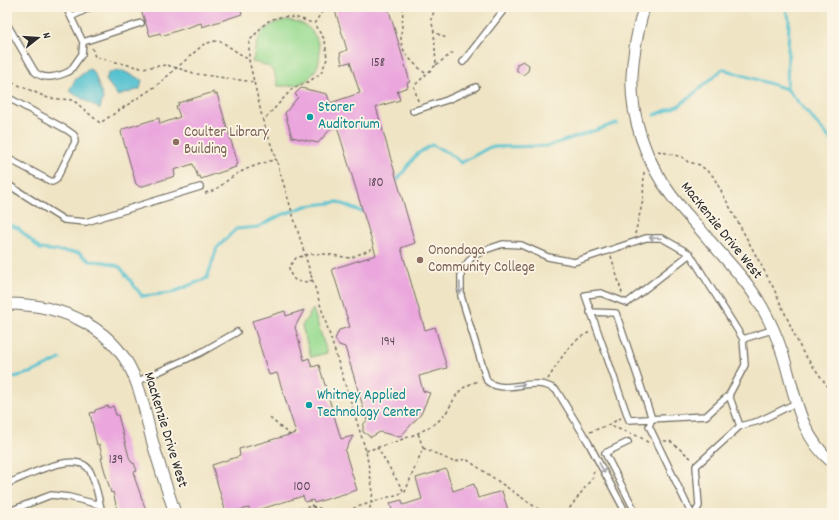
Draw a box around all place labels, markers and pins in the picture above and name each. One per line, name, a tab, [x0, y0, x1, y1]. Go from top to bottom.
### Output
place label: Storer Auditorium	[318, 97, 380, 136]
marker: Storer Auditorium	[305, 112, 315, 122]
place label: Coulter Library Building	[184, 122, 270, 161]
marker: Coulter Library Building	[171, 137, 181, 147]
place label: Onondaga Community College	[428, 240, 535, 279]
marker: Onondaga Community College	[415, 255, 425, 265]
place label: Whitney Applied Technology Center	[317, 385, 422, 424]
marker: Whitney Applied Technology Center	[304, 400, 314, 410]

